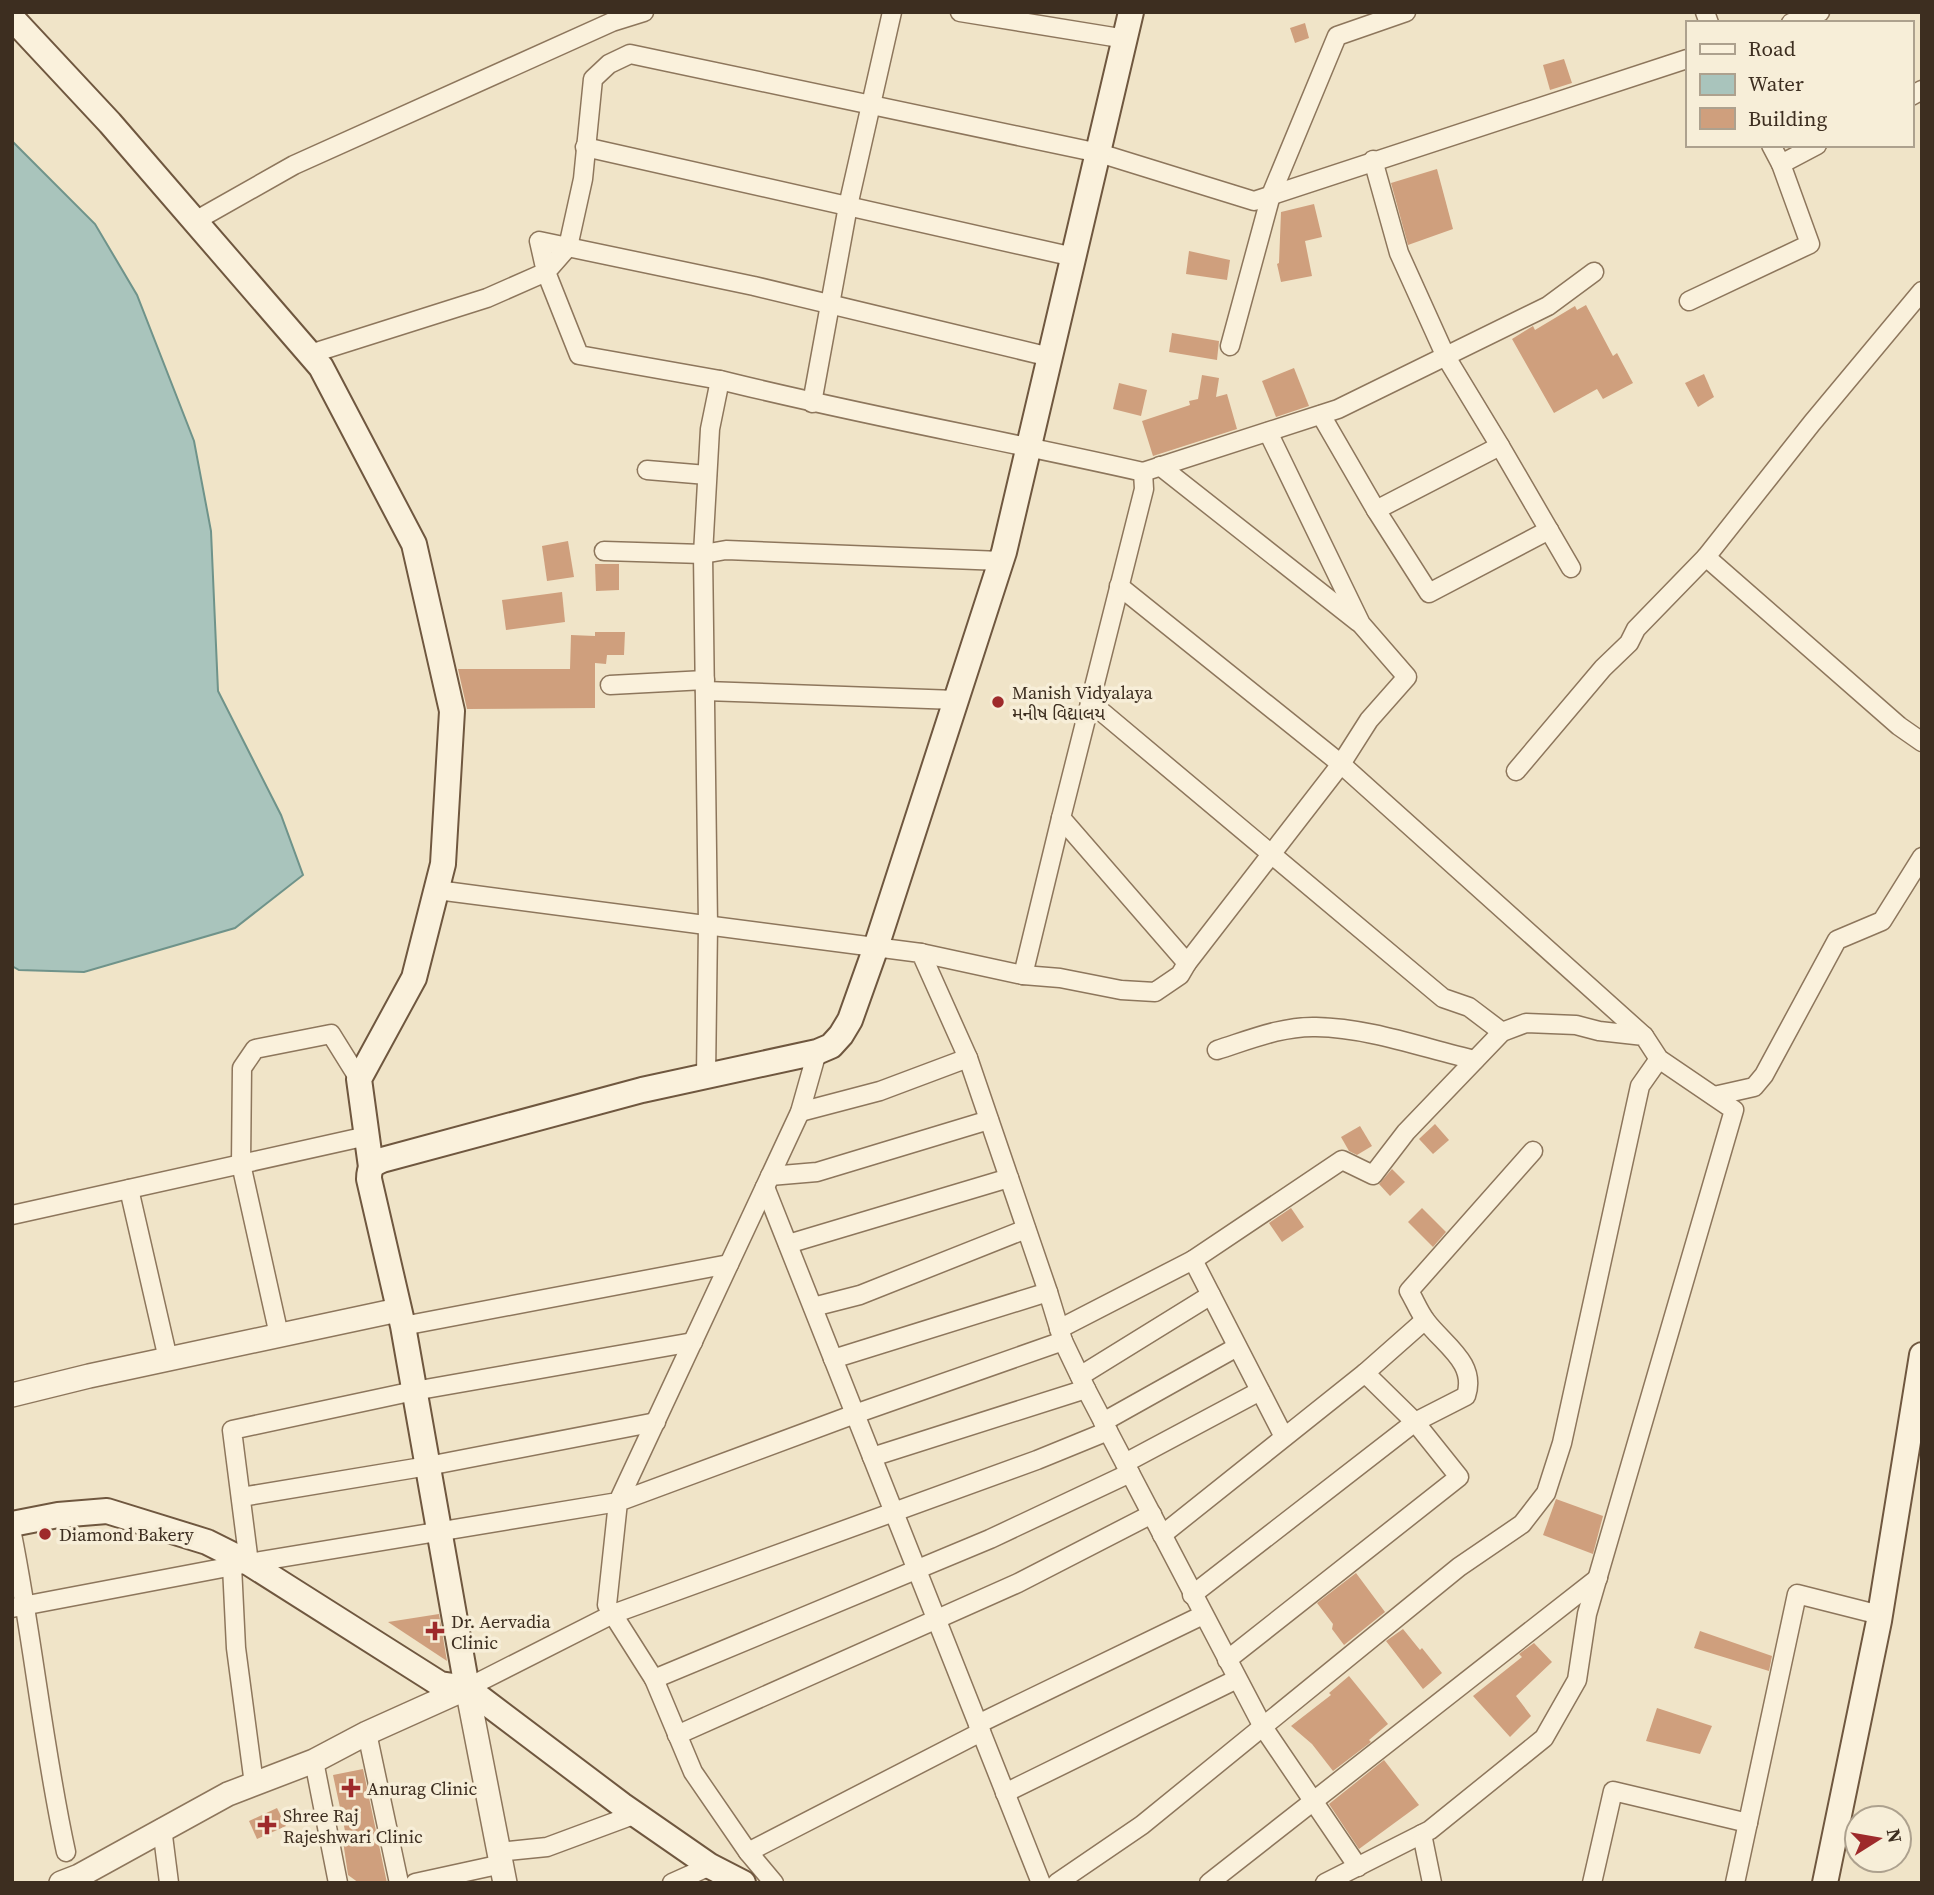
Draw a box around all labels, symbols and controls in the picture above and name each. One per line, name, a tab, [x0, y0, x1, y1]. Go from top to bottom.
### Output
legend	[1686, 21, 1913, 147]
text: Road	[1748, 34, 1796, 63]
text: Water	[1748, 69, 1804, 98]
text: Building	[1748, 104, 1827, 133]
place label: Manish Vidyalaya મનીષ વિદ્યાલય	[1012, 680, 1153, 726]
marker: Manish Vidyalaya મનીષ વિદ્યાલય	[990, 694, 1006, 710]
place label: Diamond Bakery	[59, 1522, 195, 1547]
marker: Diamond Bakery	[37, 1526, 53, 1542]
place label: Dr. Aervadia Clinic	[451, 1609, 551, 1655]
marker: Dr. Aervadia Clinic	[425, 1621, 445, 1641]
place label: Anurag Clinic	[367, 1776, 478, 1801]
marker: Anurag Clinic	[341, 1778, 361, 1798]
place label: Shree Raj Rajeshwari Clinic	[283, 1803, 423, 1849]
north arrow	[1843, 1804, 1913, 1874]
marker: Shree Raj Rajeshwari Clinic	[257, 1815, 277, 1835]
text: N	[1881, 1826, 1909, 1845]

